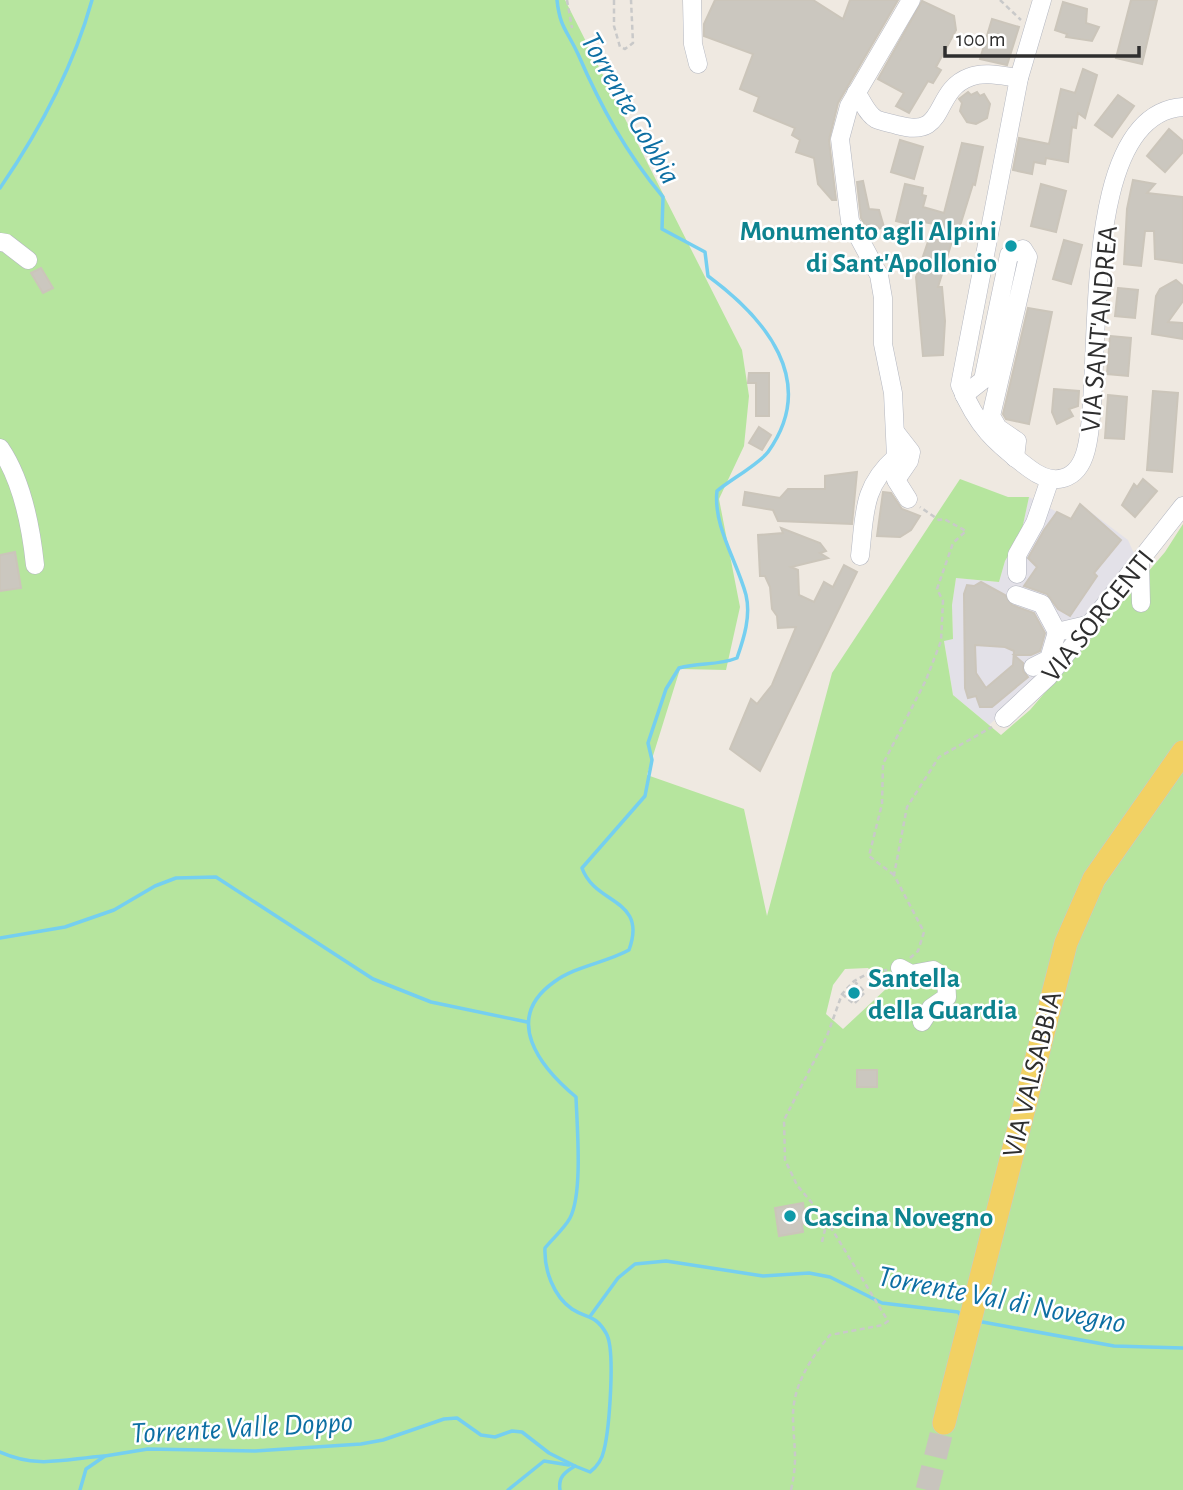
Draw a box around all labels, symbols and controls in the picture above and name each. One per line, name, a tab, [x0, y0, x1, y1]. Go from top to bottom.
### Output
scale bar	[945, 14, 1139, 58]
water label: Torrente Gobbia	[575, 28, 686, 189]
text: 100 m	[956, 29, 1006, 50]
place label: Monumento agli Alpini di Sant'Apollonio	[740, 218, 997, 278]
street label: VIA SANT'ANDREA	[1077, 225, 1123, 434]
marker: Monumento agli Alpini di Sant'Apollonio	[1003, 238, 1019, 254]
street label: VIA SORGENTI	[1037, 545, 1160, 687]
place label: Santella della Guardia	[868, 965, 1018, 1025]
marker: Santella della Guardia	[846, 985, 862, 1001]
street label: VIA VALSABBIA	[999, 988, 1067, 1160]
place label: Cascina Novegno	[804, 1204, 993, 1232]
marker: Cascina Novegno	[782, 1208, 798, 1224]
water label: Torrente Val di Novegno	[875, 1261, 1128, 1339]
water label: Torrente Valle Doppo	[130, 1407, 354, 1449]

